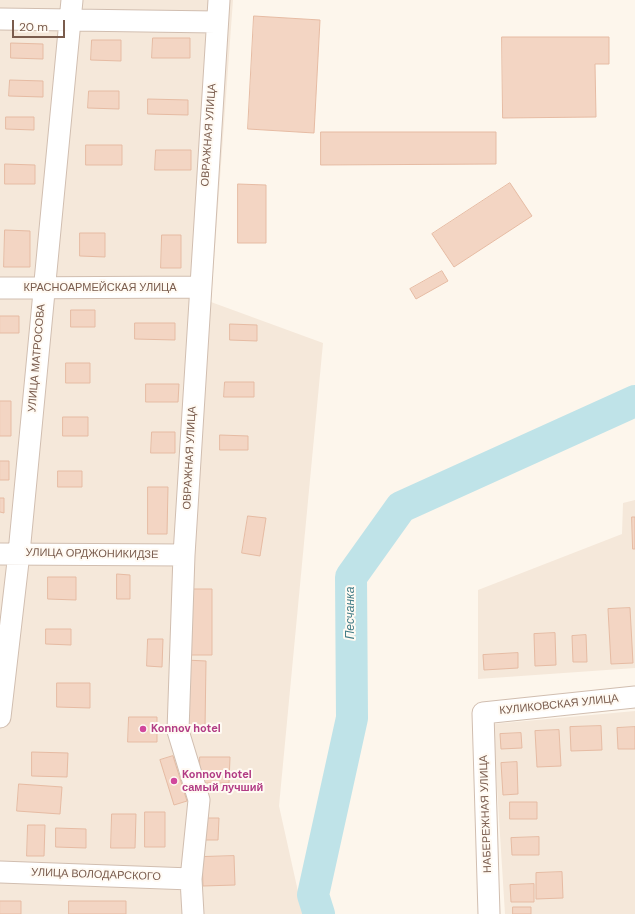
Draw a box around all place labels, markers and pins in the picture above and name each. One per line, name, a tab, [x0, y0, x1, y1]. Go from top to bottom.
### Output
place label: Konnov hotel	[151, 722, 221, 736]
marker: Konnov hotel	[138, 724, 148, 734]
place label: Konnov hotel самый лучший	[182, 768, 263, 794]
marker: Konnov hotel самый лучший	[169, 776, 179, 786]

